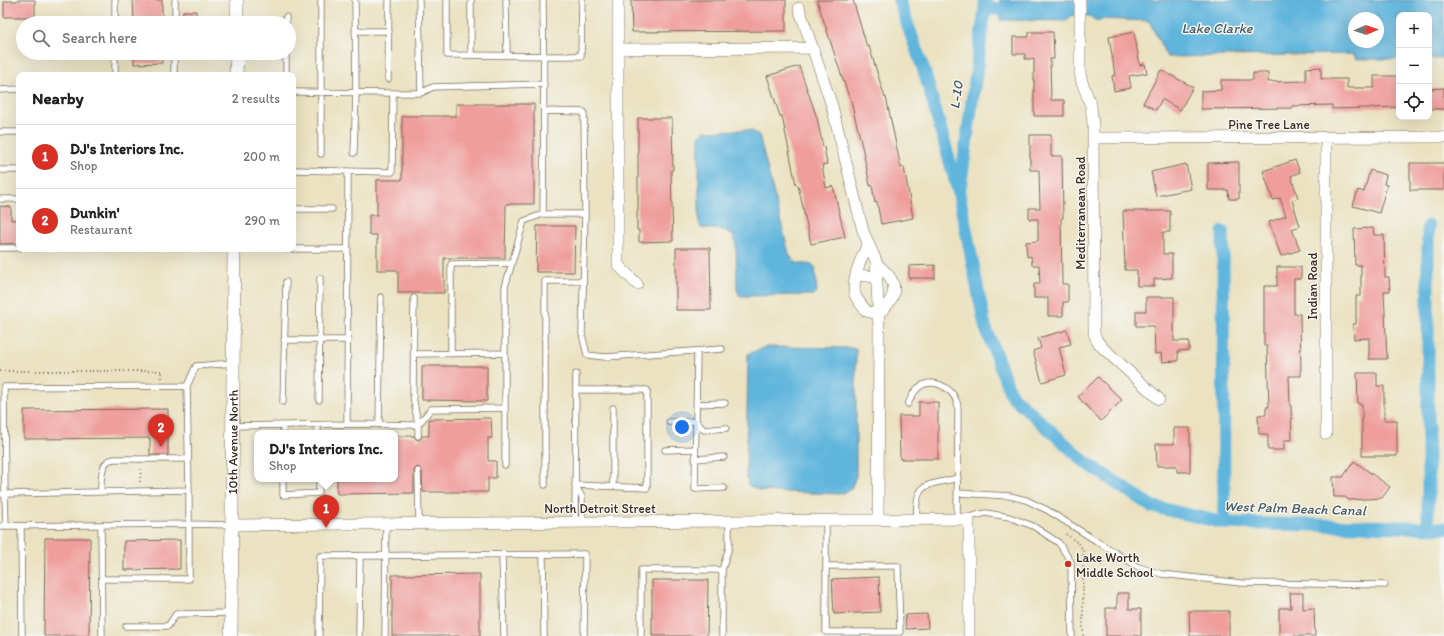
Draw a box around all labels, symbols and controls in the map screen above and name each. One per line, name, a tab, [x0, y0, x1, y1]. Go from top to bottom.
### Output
north arrow	[1348, 12, 1384, 48]
map controls	[1396, 12, 1432, 120]
button: +	[1396, 12, 1432, 48]
search box	[16, 16, 296, 60]
water label: Lake Clarke	[1182, 20, 1254, 37]
icon: search	[30, 27, 52, 49]
text: Search here	[62, 29, 137, 47]
button: −	[1396, 48, 1432, 84]
water label: L-10	[946, 79, 967, 110]
button: locate	[1396, 84, 1432, 120]
text: Nearby	[32, 88, 84, 108]
text: 2 results	[232, 91, 280, 106]
street label: Pine Tree Lane	[1228, 117, 1310, 132]
text: DJ's Interiors Inc.	[70, 140, 184, 158]
text: 1	[42, 149, 48, 164]
text: 200 m	[243, 149, 280, 164]
street label: Mediterranean Road	[1073, 156, 1088, 270]
text: Shop	[70, 158, 97, 173]
text: Dunkin'	[70, 204, 120, 222]
text: 2	[42, 213, 48, 228]
text: 290 m	[244, 213, 280, 228]
text: Restaurant	[70, 222, 132, 237]
street label: Indian Road	[1305, 252, 1320, 320]
street label: 10th Avenue North	[225, 389, 241, 495]
pin: 2	[148, 414, 174, 447]
your location	[672, 417, 692, 437]
popup	[254, 430, 398, 482]
text: DJ's Interiors Inc.	[269, 440, 383, 458]
text: Shop	[269, 458, 296, 473]
pin: 1	[313, 495, 339, 528]
water label: West Palm Beach Canal	[1224, 498, 1367, 520]
street label: North Detroit Street	[544, 501, 656, 516]
place label: Lake Worth Middle School	[1076, 550, 1154, 580]
marker: Lake Worth Middle School	[1063, 559, 1073, 569]

